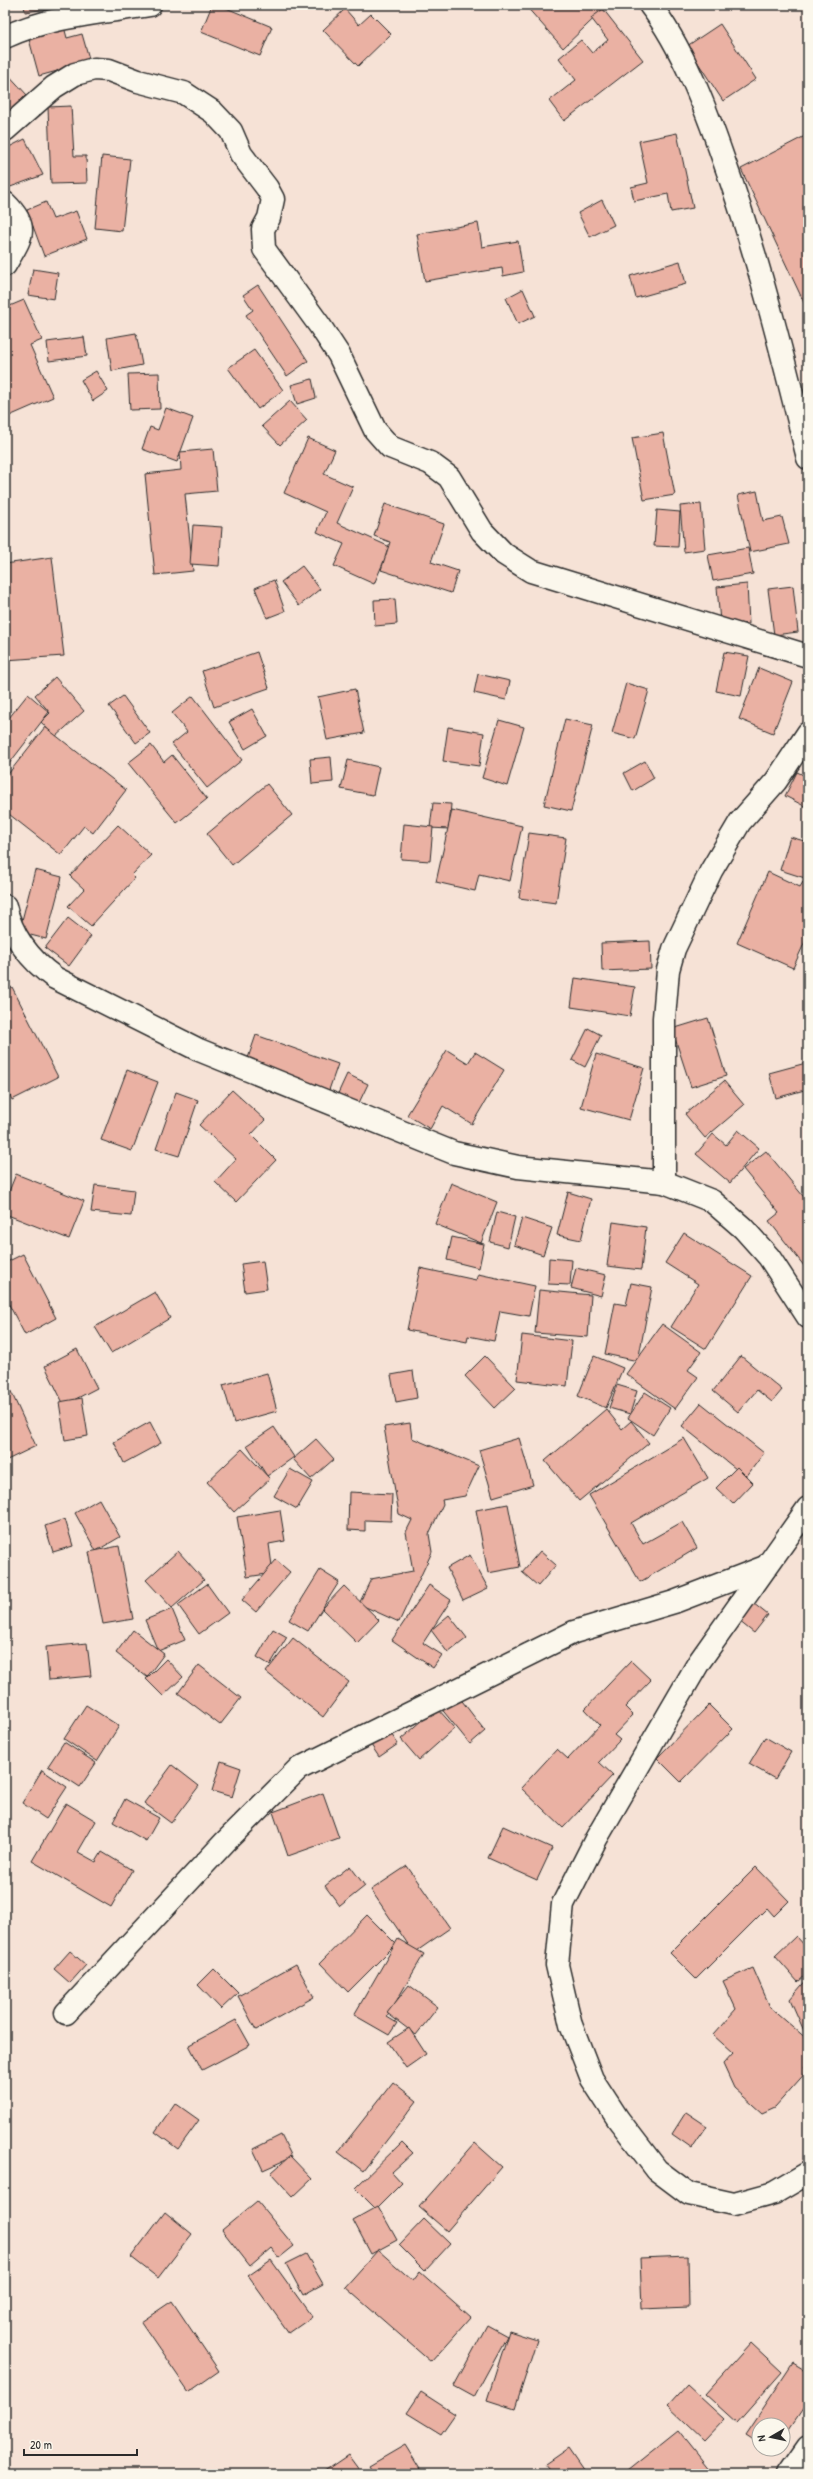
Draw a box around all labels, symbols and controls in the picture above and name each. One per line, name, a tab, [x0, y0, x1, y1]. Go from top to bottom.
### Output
north arrow	[751, 2417, 791, 2457]
scale bar	[24, 2431, 137, 2457]
text: N	[754, 2434, 768, 2443]
text: 20 m	[30, 2436, 52, 2453]

